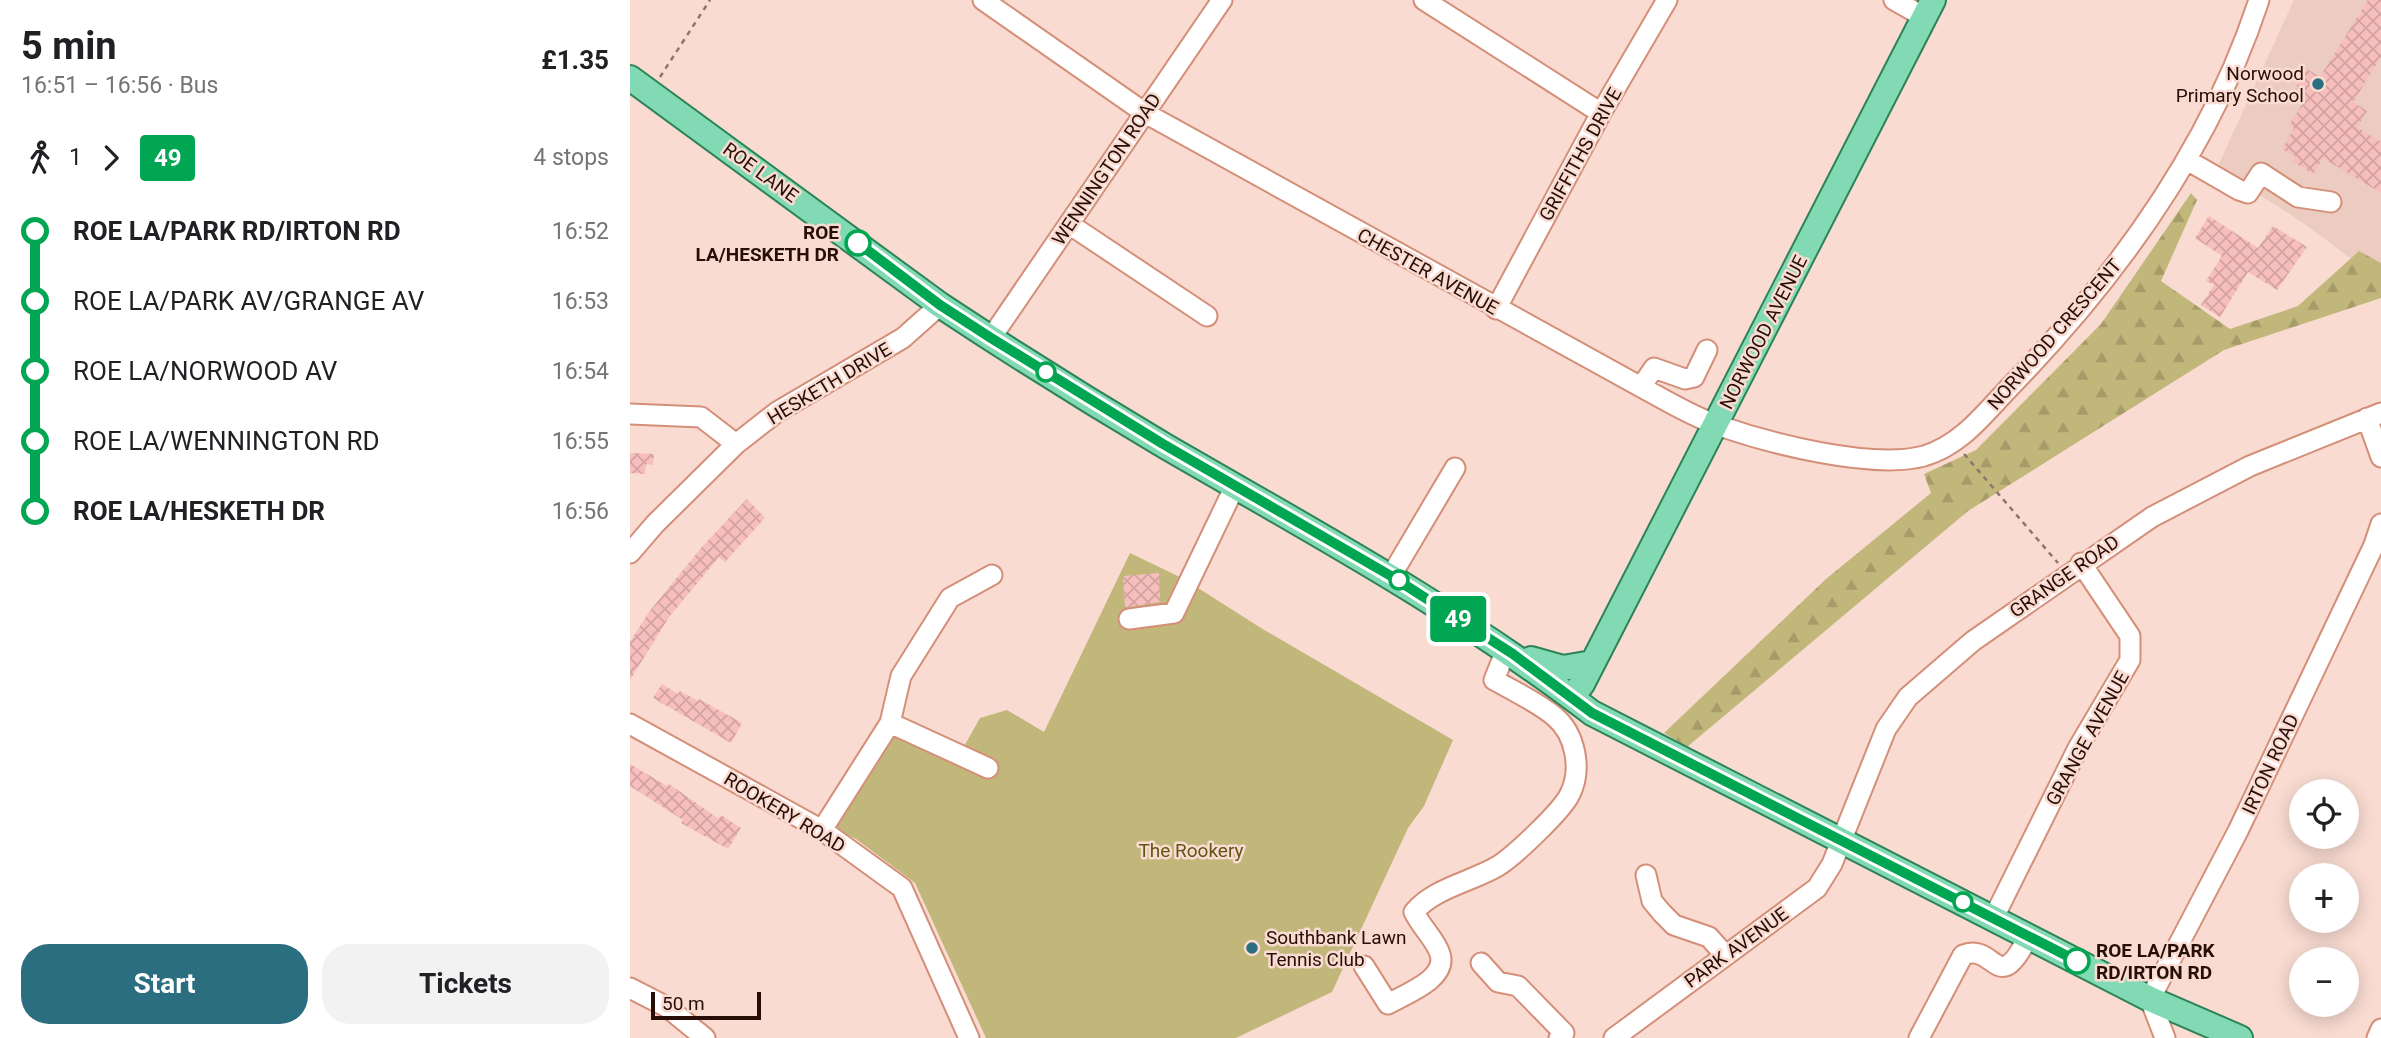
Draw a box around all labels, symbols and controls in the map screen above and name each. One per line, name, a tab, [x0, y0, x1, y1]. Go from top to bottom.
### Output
text: 5 min	[21, 24, 117, 68]
text: £1.35	[541, 45, 609, 75]
place label: Norwood Primary School	[2176, 62, 2304, 107]
text: 16:51 – 16:56 · Bus	[21, 72, 218, 99]
marker: Norwood Primary School	[2310, 76, 2326, 92]
street label: GRIFFITHS DRIVE	[1534, 83, 1627, 225]
street label: WENNINGTON ROAD	[1047, 89, 1166, 250]
street label: ROE LANE	[719, 137, 803, 208]
icon: walk	[21, 139, 59, 177]
icon: forward	[92, 139, 130, 177]
text: 1	[69, 144, 82, 171]
text: 49	[154, 144, 181, 172]
text: 4 stops	[533, 144, 609, 171]
text: ROE LA/PARK RD/IRTON RD	[73, 216, 401, 246]
text: 16:52	[552, 218, 609, 245]
place label: ROE LA/HESKETH DR	[696, 221, 839, 266]
street label: CHESTER AVENUE	[1353, 223, 1502, 320]
marker: ROE LA/HESKETH DR	[845, 230, 871, 256]
street label: NORWOOD AVENUE	[1715, 251, 1812, 413]
street label: NORWOOD CRESCENT	[1983, 254, 2126, 415]
text: ROE LA/PARK AV/GRANGE AV	[73, 286, 424, 316]
text: 16:53	[552, 288, 609, 315]
street label: HESKETH DRIVE	[763, 337, 896, 429]
text: ROE LA/NORWOOD AV	[73, 356, 337, 386]
text: 16:54	[552, 358, 609, 385]
unlabelled marker	[1036, 362, 1056, 382]
text: ROE LA/WENNINGTON RD	[73, 426, 379, 456]
text: 16:55	[552, 428, 609, 455]
text: ROE LA/HESKETH DR	[73, 496, 325, 526]
text: 16:56	[552, 498, 609, 525]
street label: GRANGE ROAD	[2005, 530, 2124, 623]
unlabelled marker	[1389, 570, 1409, 590]
line badge: 49	[1426, 596, 1490, 642]
text: 49	[1444, 605, 1472, 633]
street label: GRANGE AVENUE	[2041, 667, 2134, 810]
street label: IRTON ROAD	[2237, 710, 2304, 818]
street label: ROOKERY ROAD	[720, 767, 850, 858]
map controls	[2289, 779, 2359, 1017]
button: locate	[2289, 779, 2359, 849]
park label: The Rookery	[1138, 839, 1244, 862]
button: +	[2289, 863, 2359, 933]
unlabelled marker	[1953, 892, 1973, 912]
street label: PARK AVENUE	[1680, 902, 1793, 993]
place label: Southbank Lawn Tennis Club	[1266, 926, 1406, 971]
place label: ROE LA/PARK RD/IRTON RD	[2096, 939, 2216, 984]
marker: Southbank Lawn Tennis Club	[1244, 940, 1260, 956]
button: Start	[21, 944, 308, 1024]
button: Tickets	[322, 944, 609, 1024]
button: −	[2289, 947, 2359, 1017]
marker: ROE LA/PARK RD/IRTON RD	[2064, 948, 2090, 974]
scale bar	[651, 989, 761, 1021]
text: 50 m	[662, 992, 705, 1015]

